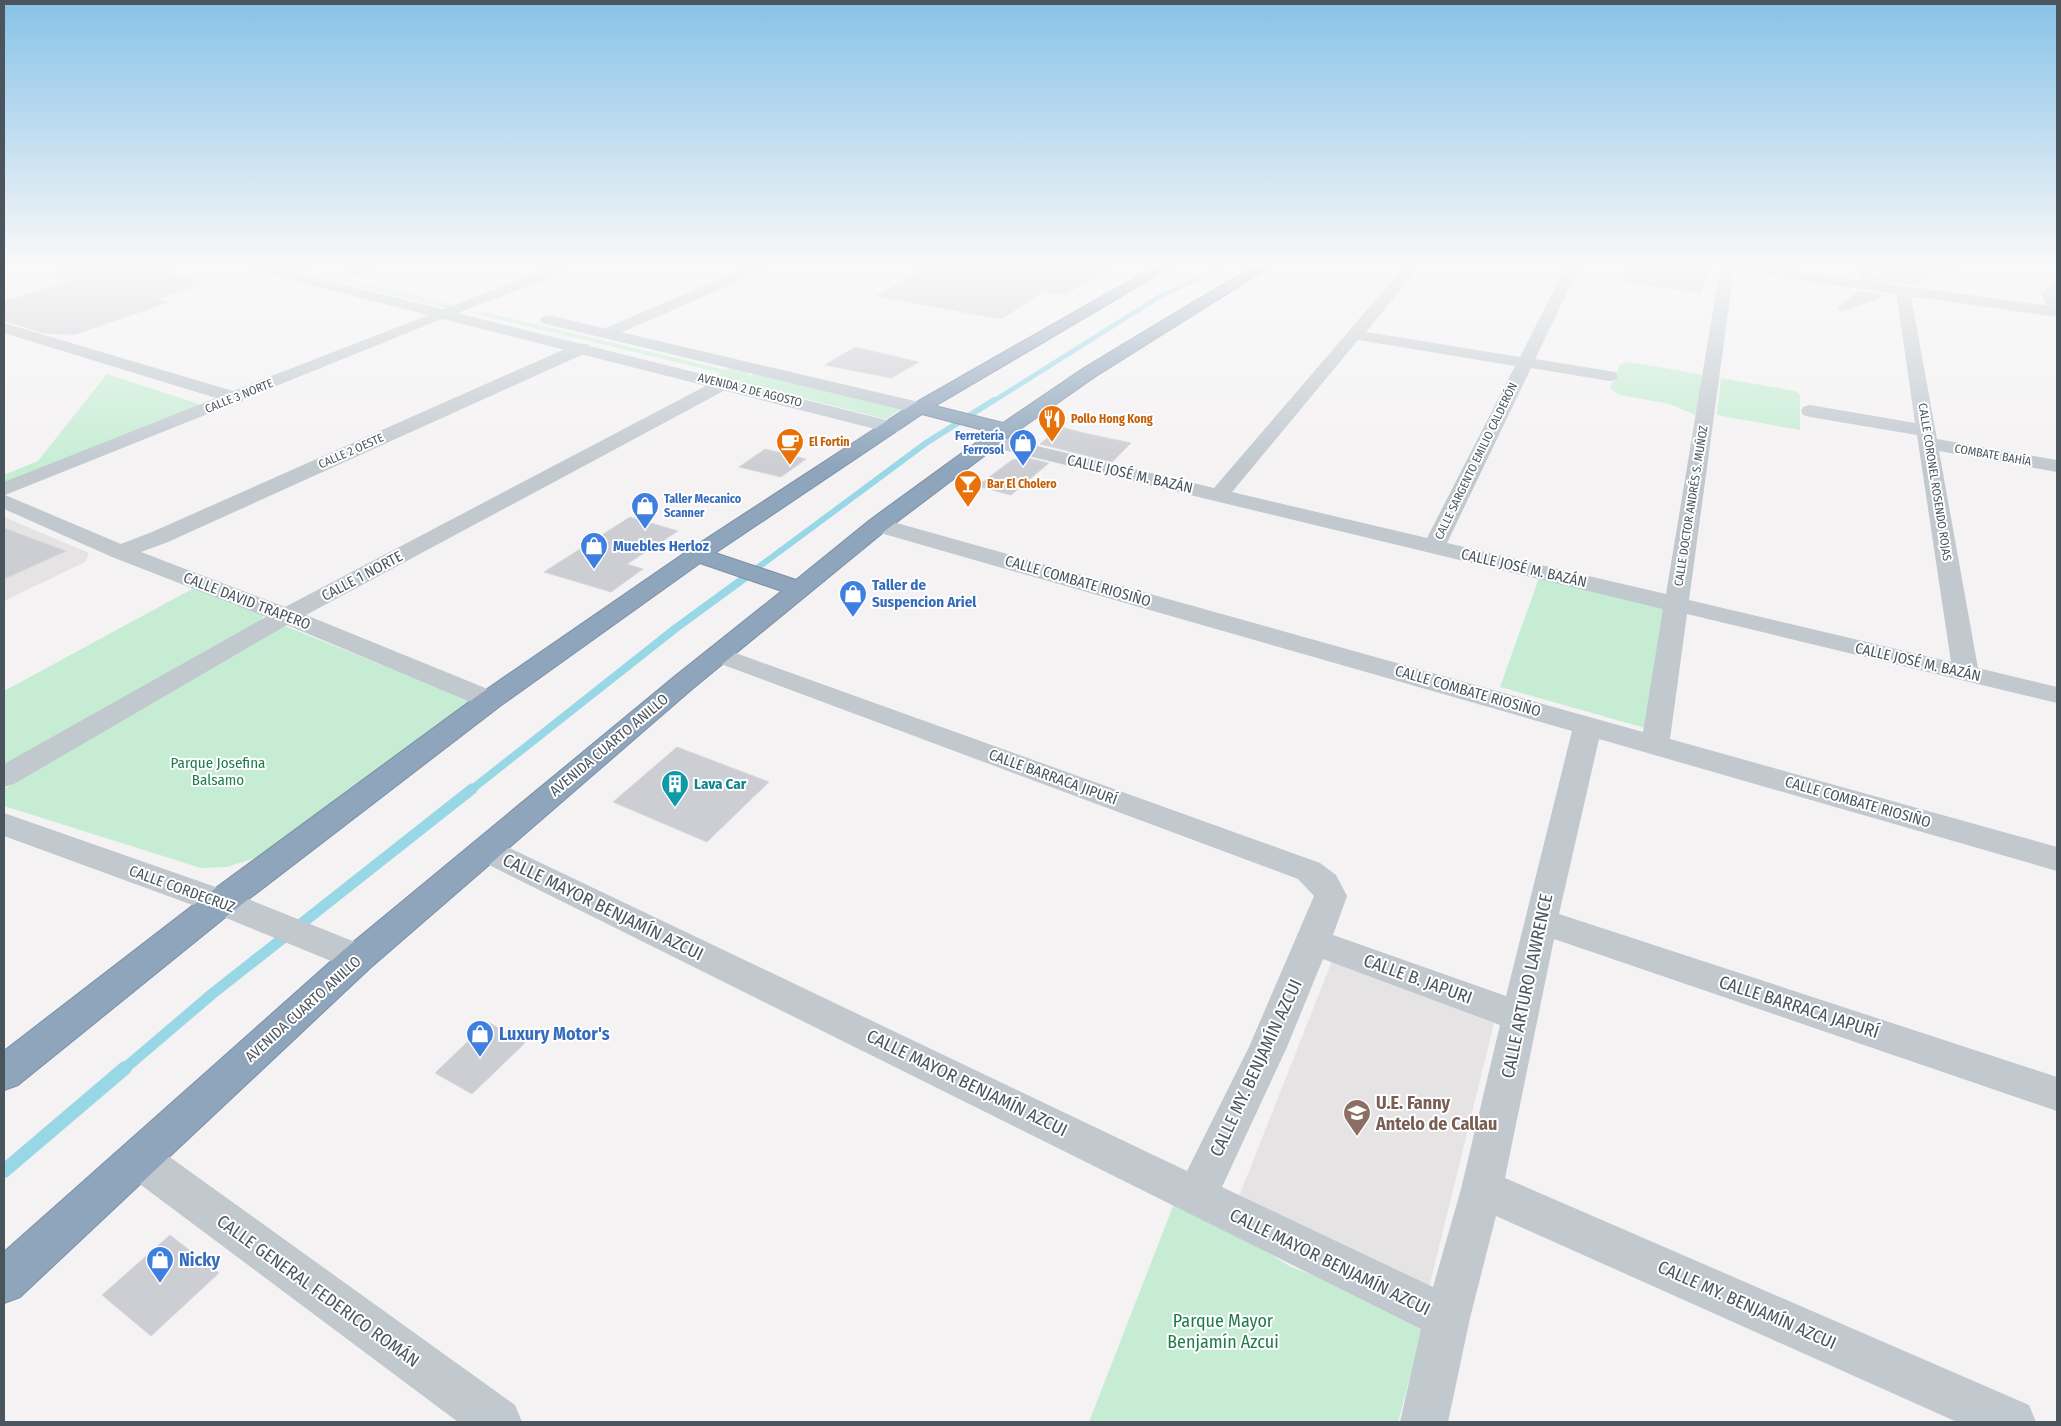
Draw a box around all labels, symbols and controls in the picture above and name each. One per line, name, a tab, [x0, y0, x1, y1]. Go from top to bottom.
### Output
street label: AVENIDA 2 DE AGOSTO	[696, 370, 804, 410]
street label: CALLE 3 NORTE	[203, 376, 275, 416]
street label: CALLE SARGENTO EMILIO CALDERÓN	[1431, 380, 1520, 542]
street label: CALLE CORONEL ROSENDO ROJAS	[1916, 402, 1954, 562]
restaurant icon: Pollo Hong Kong	[1037, 404, 1067, 443]
place label: Pollo Hong Kong	[1071, 412, 1153, 426]
street label: CALLE DOCTOR ANDRÉS S. MUÑOZ	[1670, 424, 1711, 587]
cafe icon: El Fortin	[775, 427, 805, 466]
shop icon: Ferretería Ferrosol	[1008, 428, 1038, 467]
place label: Ferretería Ferrosol	[955, 429, 1005, 457]
street label: CALLE 2 OESTE	[316, 430, 386, 472]
place label: El Fortin	[809, 435, 850, 449]
street label: COMBATE BAHÍA	[1954, 440, 2033, 469]
street label: CALLE JOSÉ M. BAZÁN	[1065, 451, 1195, 497]
bar icon: Bar El Cholero	[953, 469, 983, 508]
place label: Bar El Cholero	[987, 477, 1057, 491]
shop icon: Taller Mecanico Scanner	[630, 491, 660, 530]
place label: Taller Mecanico Scanner	[664, 492, 742, 520]
shop icon: Muebles Herloz	[579, 531, 609, 570]
place label: Muebles Herloz	[613, 537, 710, 555]
street label: CALLE JOSÉ M. BAZÁN	[1459, 545, 1589, 591]
street label: CALLE 1 NORTE	[318, 547, 406, 605]
street label: CALLE COMBATE RIOSIÑO	[1003, 552, 1153, 610]
street label: CALLE DAVID TRAPERO	[181, 568, 313, 634]
place label: Taller de Suspencion Ariel	[872, 576, 977, 611]
shop icon: Taller de Suspencion Ariel	[838, 579, 868, 618]
street label: CALLE JOSÉ M. BAZÁN	[1853, 639, 1983, 685]
street label: CALLE COMBATE RIOSIÑO	[1393, 662, 1543, 720]
street label: AVENIDA CUARTO ANILLO	[546, 690, 672, 800]
street label: CALLE BARRACA JIPURÍ	[986, 745, 1120, 809]
park label: Parque Josefina Balsamo	[171, 754, 265, 789]
building icon: Lava Car	[660, 769, 690, 808]
street label: CALLE COMBATE RIOSIÑO	[1783, 773, 1933, 831]
place label: Lava Car	[694, 775, 747, 793]
street label: CALLE MAYOR BENJAMÍN AZCUI	[499, 848, 707, 965]
street label: CALLE CORDECRUZ	[127, 862, 237, 916]
street label: CALLE ARTURO LAWRENCE	[1497, 892, 1557, 1080]
street label: CALLE B. JAPURI	[1361, 949, 1475, 1009]
street label: AVENIDA CUARTO ANILLO	[241, 952, 365, 1066]
street label: CALLE BARRACA JAPURÍ	[1716, 970, 1882, 1043]
street label: CALLE MY. BENJAMÍN AZCUI	[1204, 975, 1307, 1160]
shop icon: Luxury Motor's	[465, 1019, 495, 1058]
place label: Luxury Motor's	[499, 1023, 610, 1045]
street label: CALLE MAYOR BENJAMÍN AZCUI	[863, 1024, 1071, 1141]
place label: U.E. Fanny Antelo de Callau	[1375, 1092, 1497, 1135]
school or university icon: U.E. Fanny Antelo de Callau	[1342, 1098, 1372, 1137]
street label: CALLE MAYOR BENJAMÍN AZCUI	[1226, 1203, 1434, 1320]
street label: CALLE GENERAL FEDERICO ROMÁN	[212, 1209, 424, 1372]
shop icon: Nicky	[145, 1245, 175, 1284]
place label: Nicky	[179, 1249, 220, 1271]
street label: CALLE MY. BENJAMÍN AZCUI	[1654, 1255, 1840, 1354]
park label: Parque Mayor Benjamín Azcui	[1167, 1310, 1279, 1353]

